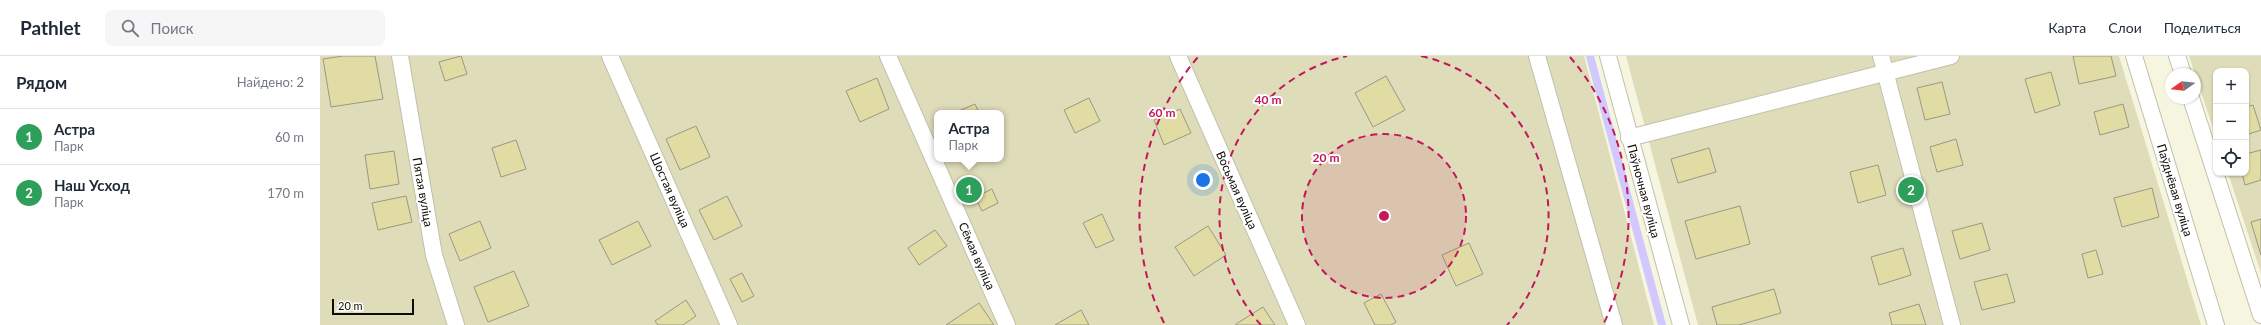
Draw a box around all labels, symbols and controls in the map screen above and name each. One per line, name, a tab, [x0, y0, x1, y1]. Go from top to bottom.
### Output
search box	[105, 10, 385, 46]
text: Pathlet	[20, 16, 81, 39]
icon: search	[119, 17, 141, 39]
text: Поиск	[151, 19, 193, 37]
text: Карта	[2048, 19, 2086, 36]
text: Слои	[2108, 19, 2142, 36]
text: Поделиться	[2164, 19, 2241, 36]
north arrow	[2165, 68, 2201, 104]
map controls	[2213, 68, 2249, 176]
button: +	[2213, 68, 2249, 104]
text: Рядом	[16, 72, 67, 93]
text: Найдено: 2	[237, 74, 304, 90]
text: 40 m	[1255, 92, 1281, 107]
button: −	[2213, 104, 2249, 140]
text: 60 m	[1149, 105, 1175, 120]
popup	[934, 110, 1004, 162]
text: Астра	[948, 119, 990, 137]
text: Астра	[54, 120, 95, 138]
text: 1	[25, 129, 33, 145]
text: 60 m	[275, 129, 304, 145]
text: Парк	[948, 137, 978, 153]
text: Парк	[54, 138, 84, 154]
button: locate	[2213, 140, 2249, 176]
street label: Паўночная вуліца	[1624, 142, 1664, 240]
street label: Паўднёвая вуліца	[2154, 142, 2196, 238]
street label: Восьмая вуліца	[1213, 149, 1261, 231]
street label: Шостая вуліца	[647, 150, 693, 230]
text: 20 m	[1313, 150, 1339, 165]
street label: Пятая вуліца	[410, 156, 436, 228]
your location	[1193, 170, 1213, 190]
pin: 1	[956, 175, 982, 205]
pin: 2	[1898, 175, 1924, 205]
text: Наш Усход	[54, 176, 130, 194]
text: 2	[25, 185, 33, 201]
text: 170 m	[267, 185, 304, 201]
text: Парк	[54, 194, 84, 210]
centre of rings	[1377, 209, 1391, 223]
street label: Сёмая вуліца	[955, 220, 999, 292]
scale bar	[332, 297, 414, 316]
text: 20 m	[338, 299, 363, 312]

